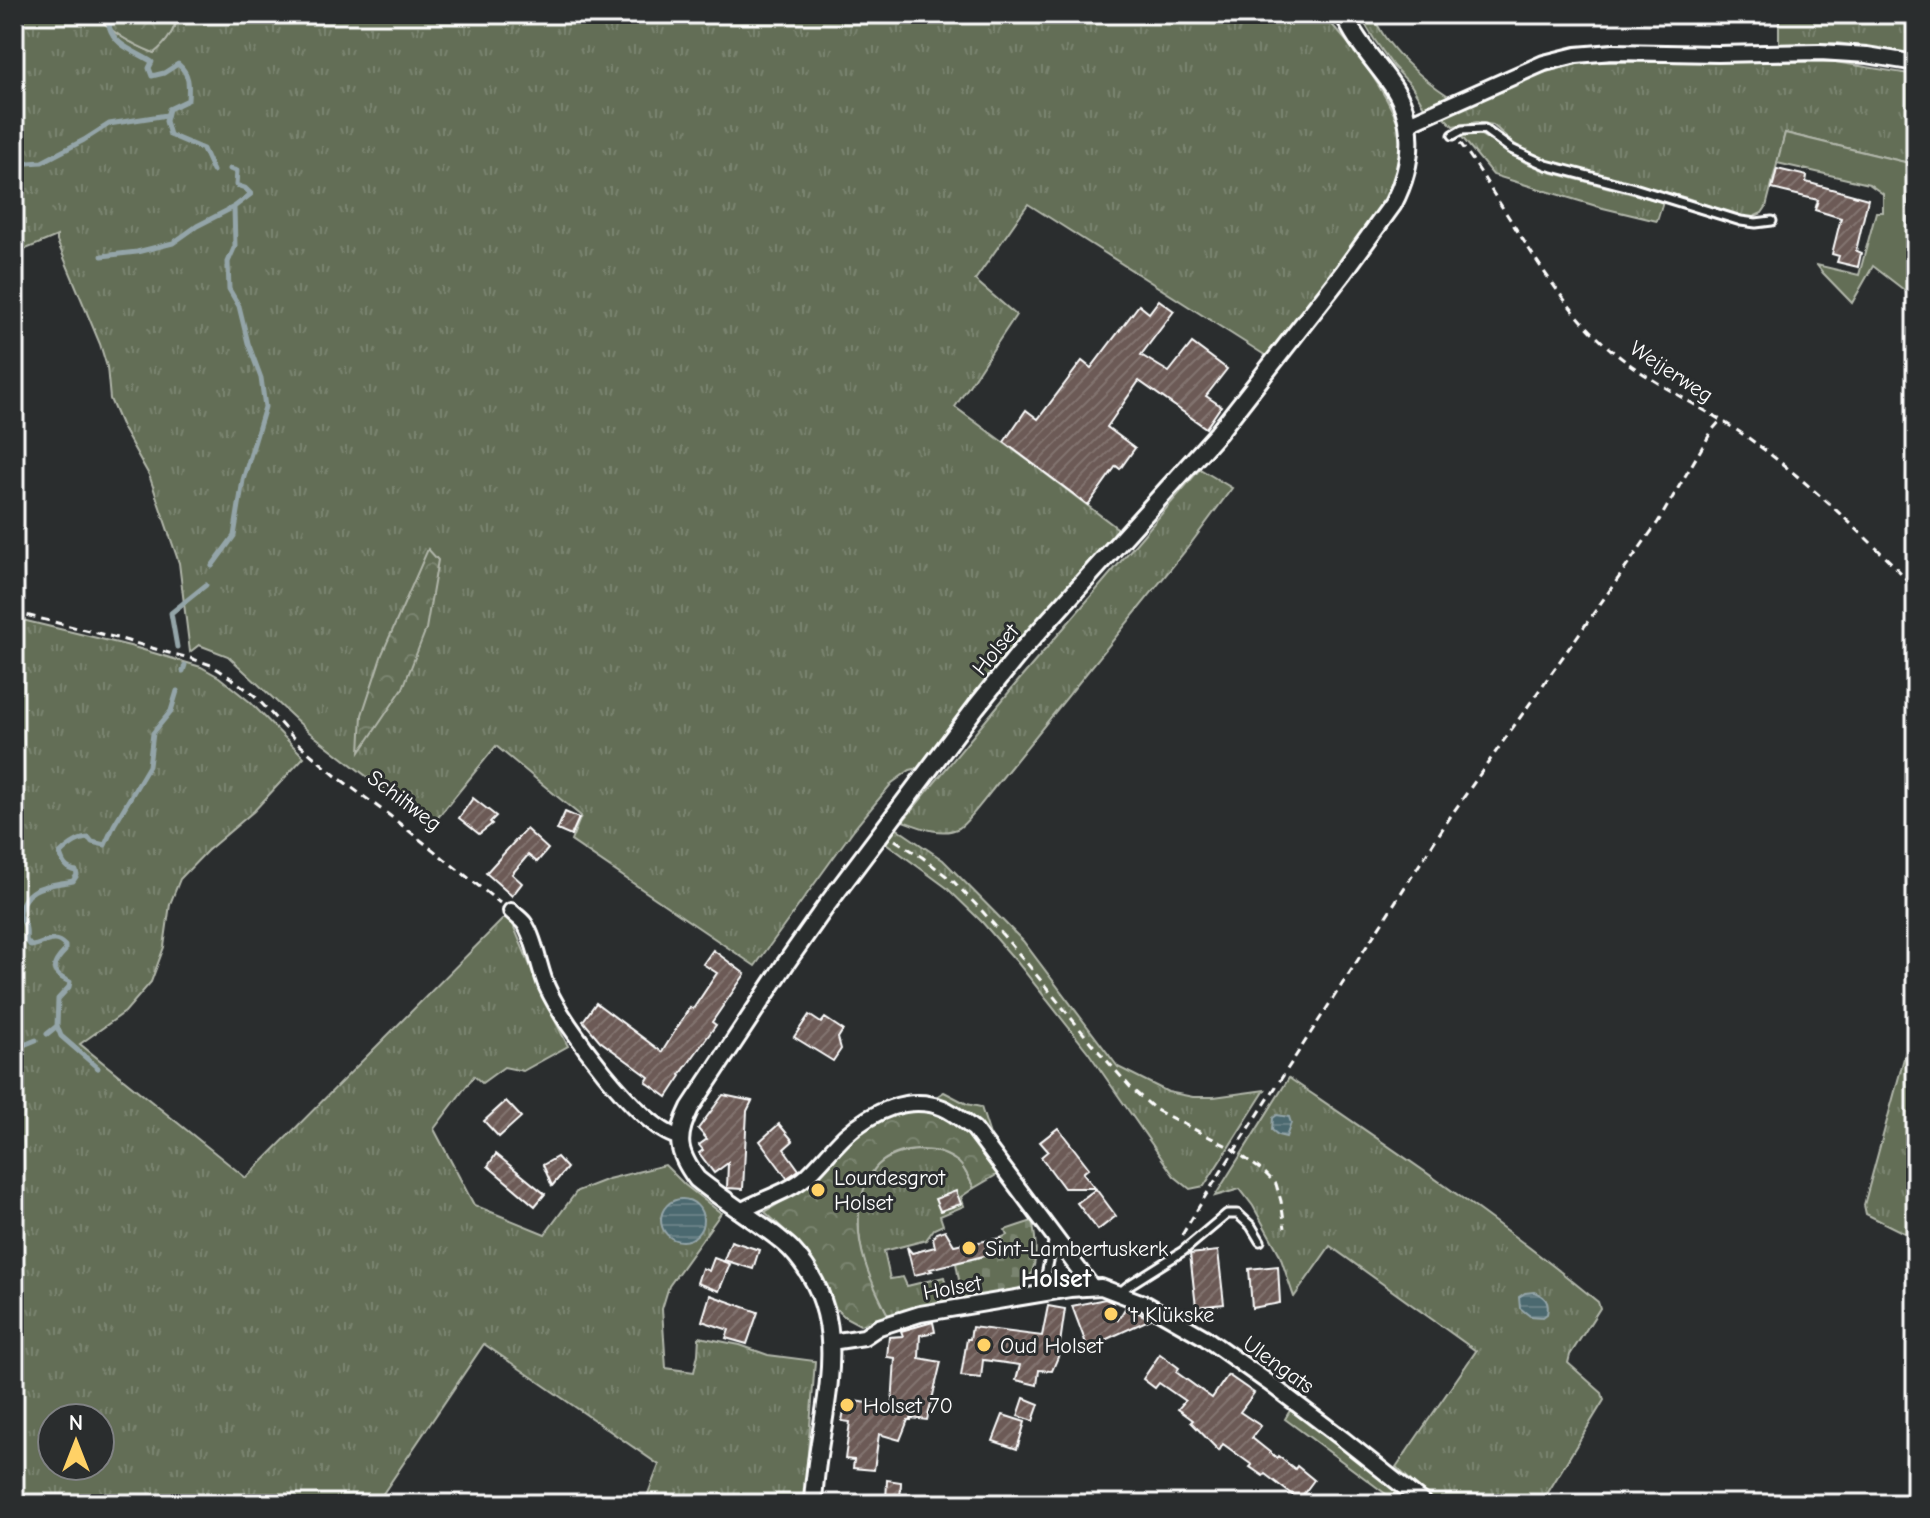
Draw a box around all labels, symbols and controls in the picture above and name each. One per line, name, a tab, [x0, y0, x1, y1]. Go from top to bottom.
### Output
street label: Weijerweg	[1625, 335, 1718, 408]
street label: Holset	[967, 618, 1025, 681]
street label: Schiltweg	[362, 765, 447, 837]
place label: Lourdesgrot Holset	[834, 1165, 946, 1216]
marker: Lourdesgrot Holset	[809, 1181, 827, 1199]
place label: Sint-Lambertuskerk	[985, 1236, 1169, 1262]
marker: Sint-Lambertuskerk	[960, 1239, 978, 1257]
district label: Holset	[1021, 1264, 1092, 1294]
street label: Holset	[921, 1270, 984, 1306]
place label: 't Klükske	[1127, 1302, 1214, 1328]
marker: 't Klükske	[1102, 1305, 1120, 1323]
street label: Ulengats	[1238, 1330, 1319, 1399]
place label: Oud Holset	[1000, 1333, 1104, 1359]
marker: Oud Holset	[975, 1336, 993, 1354]
place label: Holset 70	[863, 1393, 953, 1419]
marker: Holset 70	[838, 1396, 856, 1414]
north arrow	[36, 1402, 116, 1482]
text: N	[69, 1410, 83, 1436]

